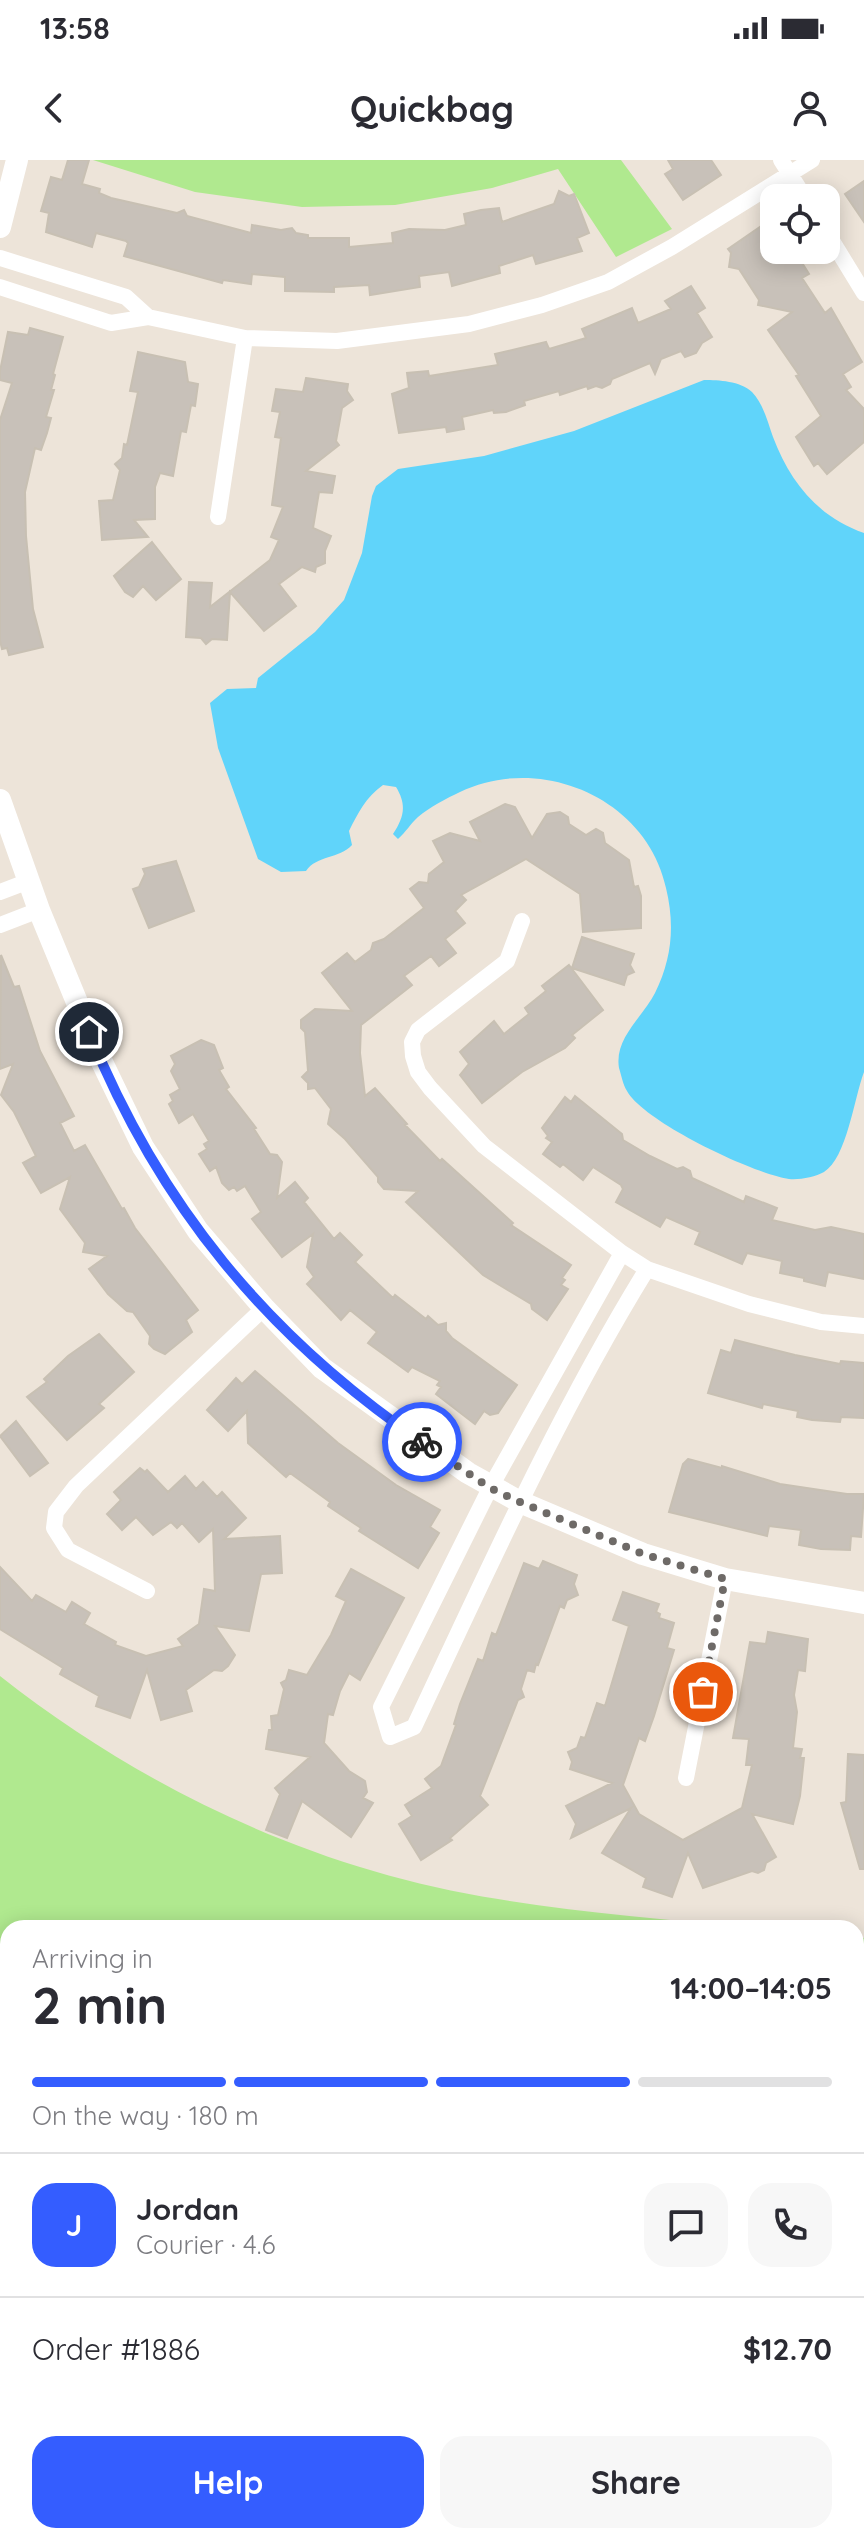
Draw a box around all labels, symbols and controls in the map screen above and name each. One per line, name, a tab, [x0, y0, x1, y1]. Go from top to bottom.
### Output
text: 13:58	[40, 9, 110, 47]
icon: back	[32, 86, 76, 130]
text: Quickbag	[350, 86, 514, 131]
icon: person	[788, 86, 832, 130]
map controls	[760, 184, 840, 264]
button: locate	[760, 184, 840, 264]
pin	[55, 998, 123, 1066]
icon: home	[67, 1010, 111, 1054]
courier	[382, 1402, 462, 1482]
icon: bike	[400, 1420, 444, 1464]
pin	[669, 1658, 737, 1726]
icon: bag	[681, 1670, 725, 1714]
text: Arriving in	[32, 1942, 153, 1975]
text: 14:00–14:05	[670, 1969, 832, 2007]
text: 2 min	[32, 1972, 167, 2037]
text: On the way · 180 m	[32, 2099, 259, 2132]
button: chat	[644, 2183, 728, 2267]
button: phone	[748, 2183, 832, 2267]
text: Jordan	[136, 2190, 239, 2228]
text: J	[66, 2206, 82, 2244]
text: Courier · 4.6	[136, 2228, 275, 2261]
text: Order #1886	[32, 2330, 200, 2368]
text: $12.70	[743, 2330, 832, 2368]
button: Help	[32, 2436, 424, 2528]
button: Share	[440, 2436, 832, 2528]

